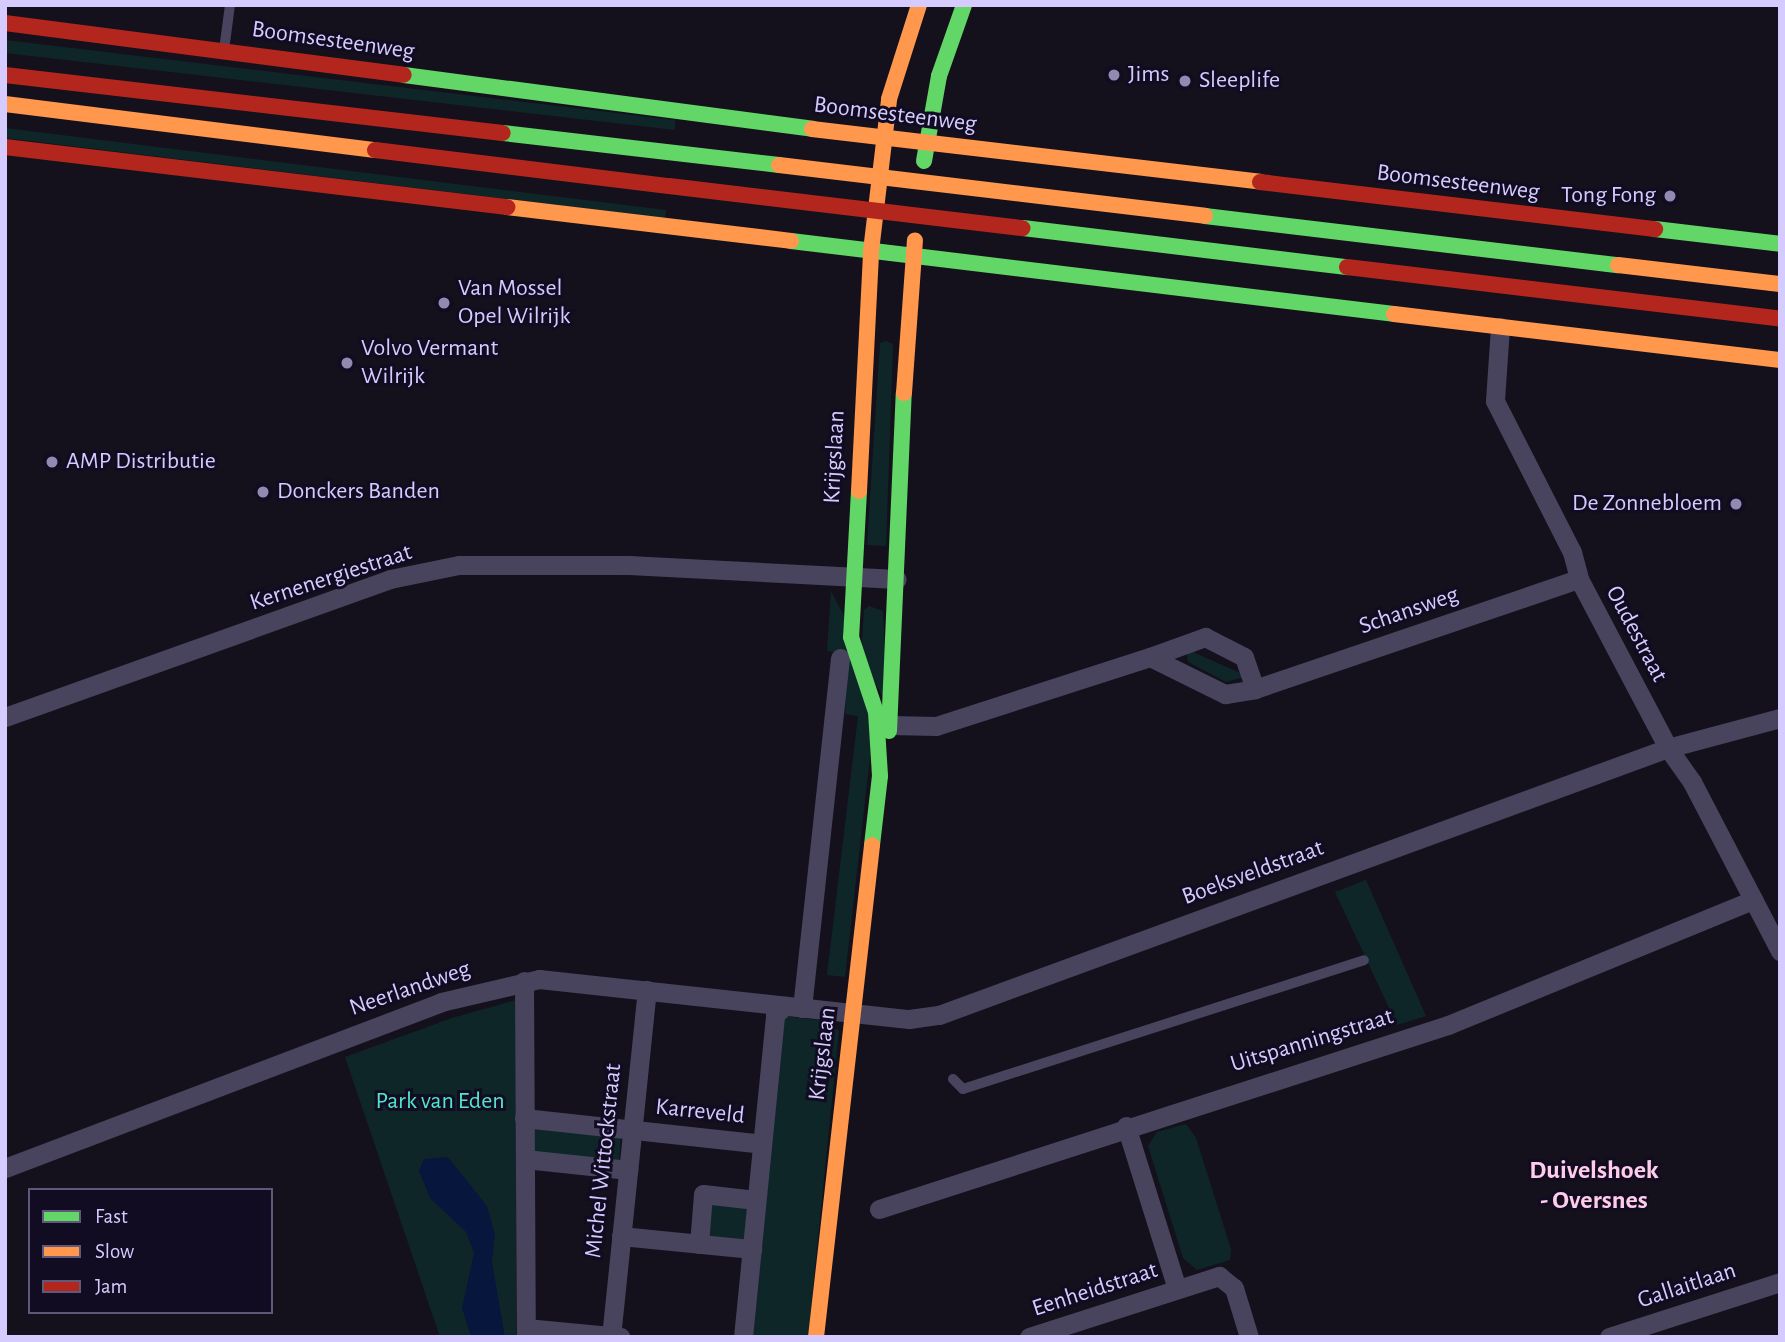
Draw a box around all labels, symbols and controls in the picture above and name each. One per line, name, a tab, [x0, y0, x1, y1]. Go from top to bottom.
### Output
street label: Boomsesteenweg	[250, 15, 416, 67]
place label: Jims	[1128, 61, 1169, 89]
marker: Jims	[1106, 67, 1122, 83]
place label: Sleeplife	[1199, 67, 1280, 95]
marker: Sleeplife	[1177, 73, 1193, 89]
street label: Boomsesteenweg	[812, 91, 978, 139]
street label: Boomsesteenweg	[1375, 159, 1541, 207]
place label: Tong Fong	[1561, 182, 1656, 210]
marker: Tong Fong	[1662, 188, 1678, 204]
place label: Van Mossel Opel Wilrijk	[458, 275, 570, 331]
marker: Van Mossel Opel Wilrijk	[436, 295, 452, 311]
place label: Volvo Vermant Wilrijk	[361, 335, 498, 391]
marker: Volvo Vermant Wilrijk	[339, 355, 355, 371]
street label: Krijgslaan	[818, 409, 852, 505]
place label: AMP Distributie	[66, 448, 216, 476]
marker: AMP Distributie	[44, 454, 60, 470]
place label: Donckers Banden	[277, 478, 440, 506]
marker: Donckers Banden	[255, 484, 271, 500]
place label: De Zonnebloem	[1572, 490, 1722, 518]
marker: De Zonnebloem	[1728, 496, 1744, 512]
street label: Kernenergiestraat	[246, 538, 416, 618]
street label: Schansweg	[1356, 581, 1462, 641]
street label: Oudestraat	[1599, 581, 1673, 687]
street label: Boeksveldstraat	[1178, 834, 1328, 912]
street label: Neerlandweg	[346, 955, 474, 1023]
street label: Uitspanningstraat	[1227, 1003, 1397, 1079]
street label: Krijgslaan	[803, 1006, 843, 1102]
street label: Michel Wittockstraat	[579, 1062, 629, 1260]
park label: Park van Eden	[375, 1088, 505, 1116]
street label: Karreveld	[654, 1093, 746, 1131]
district label: Duivelshoek - Oversnes	[1529, 1155, 1659, 1216]
legend	[28, 1188, 273, 1314]
text: Fast	[95, 1206, 128, 1227]
text: Slow	[95, 1241, 134, 1262]
street label: Eenheidstraat	[1029, 1256, 1161, 1324]
street label: Gallaitlaan	[1634, 1257, 1740, 1315]
text: Jam	[95, 1276, 127, 1297]

